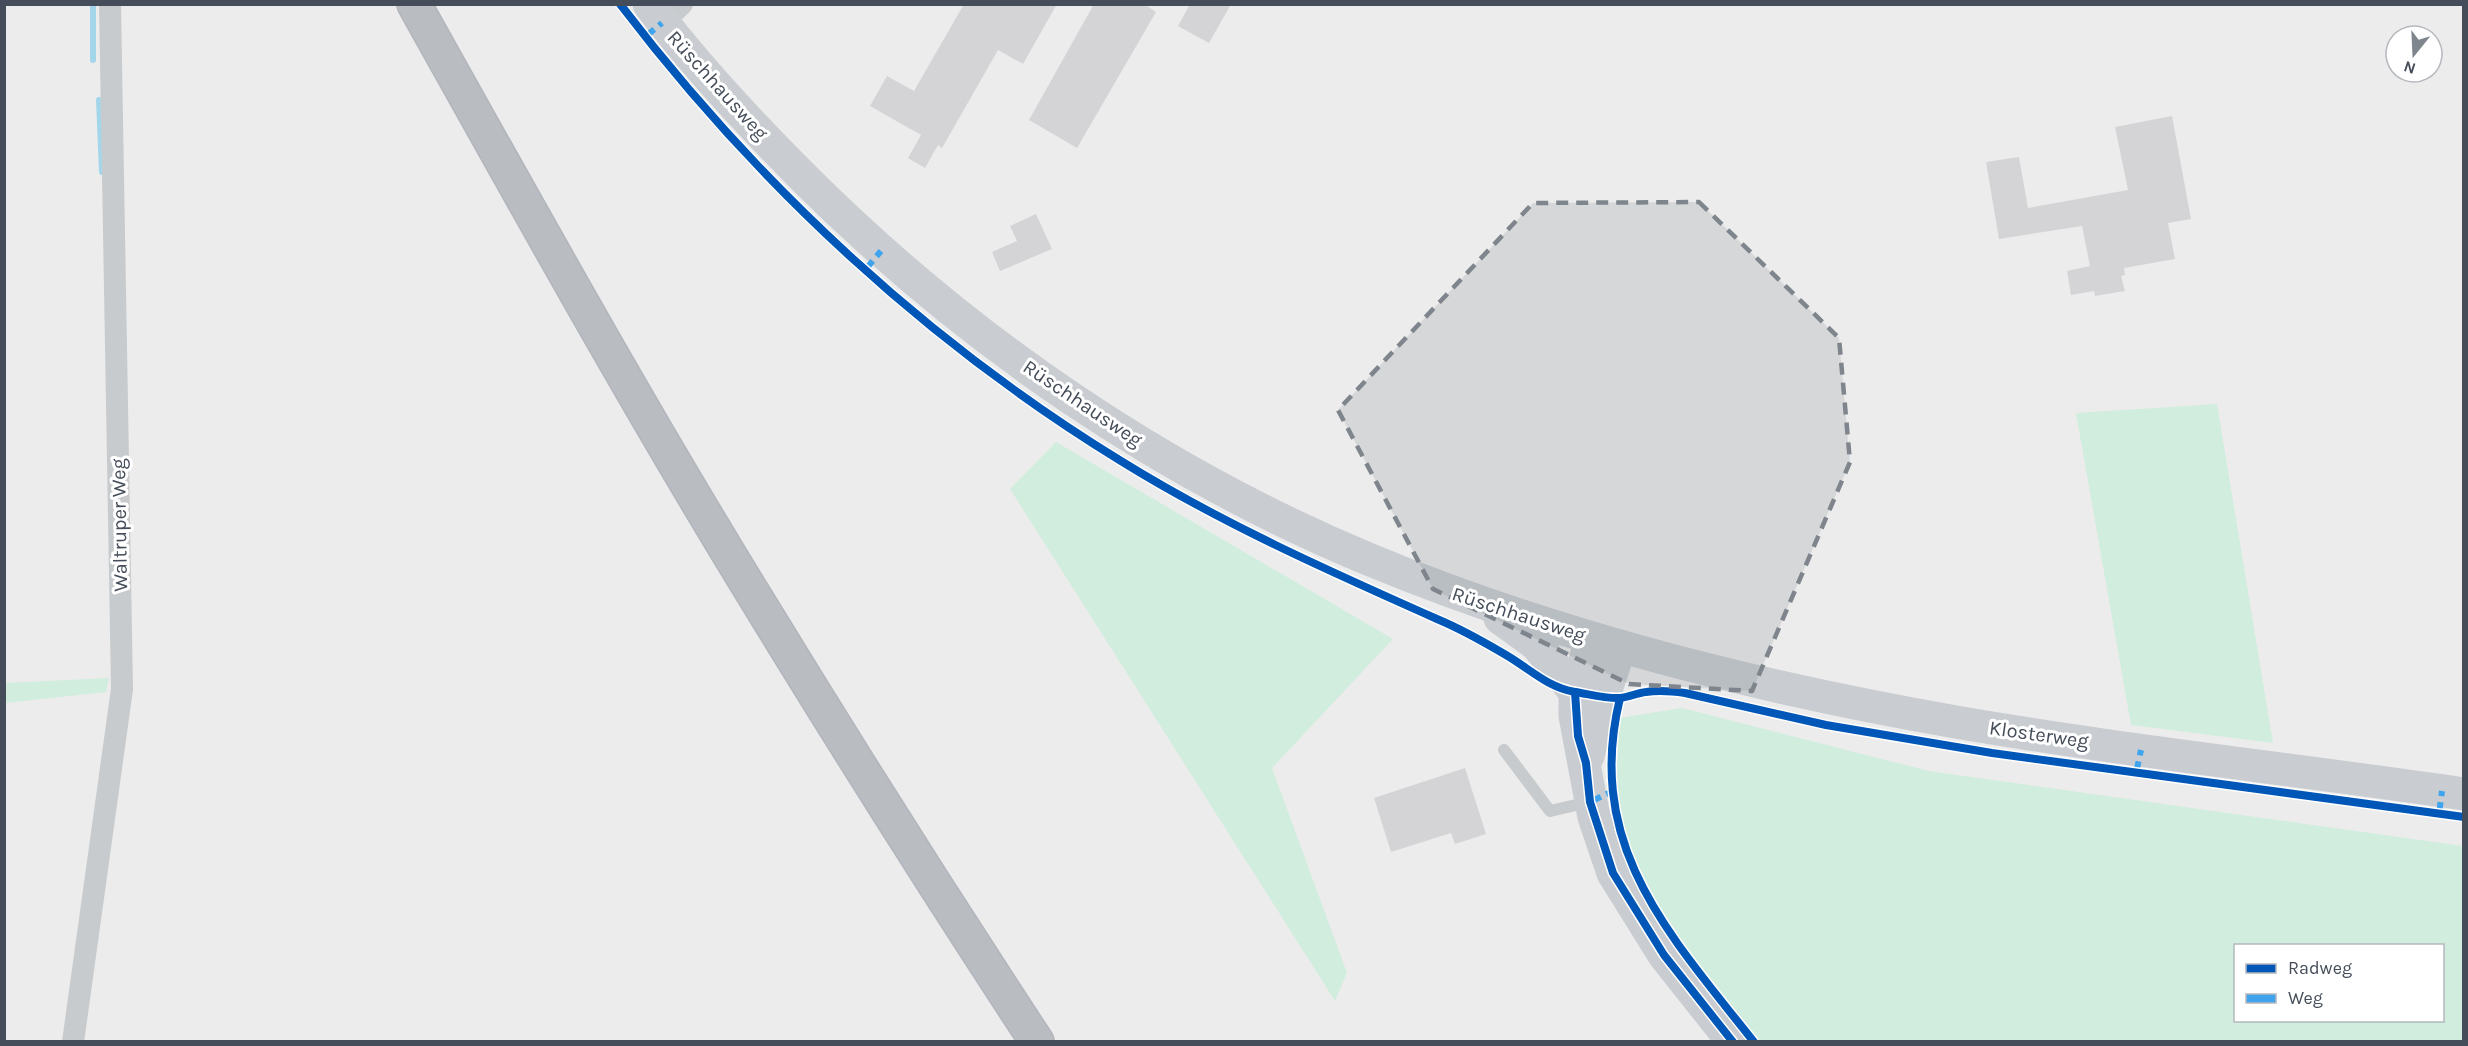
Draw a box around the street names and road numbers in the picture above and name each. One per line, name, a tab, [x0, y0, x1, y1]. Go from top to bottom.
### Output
street label: Rüschhausweg	[663, 26, 773, 145]
street label: Rüschhausweg	[1019, 355, 1147, 452]
street label: Waltruper Weg	[107, 458, 132, 592]
street label: Rüschhausweg	[1449, 582, 1589, 647]
street label: Klosterweg	[1988, 716, 2090, 753]

